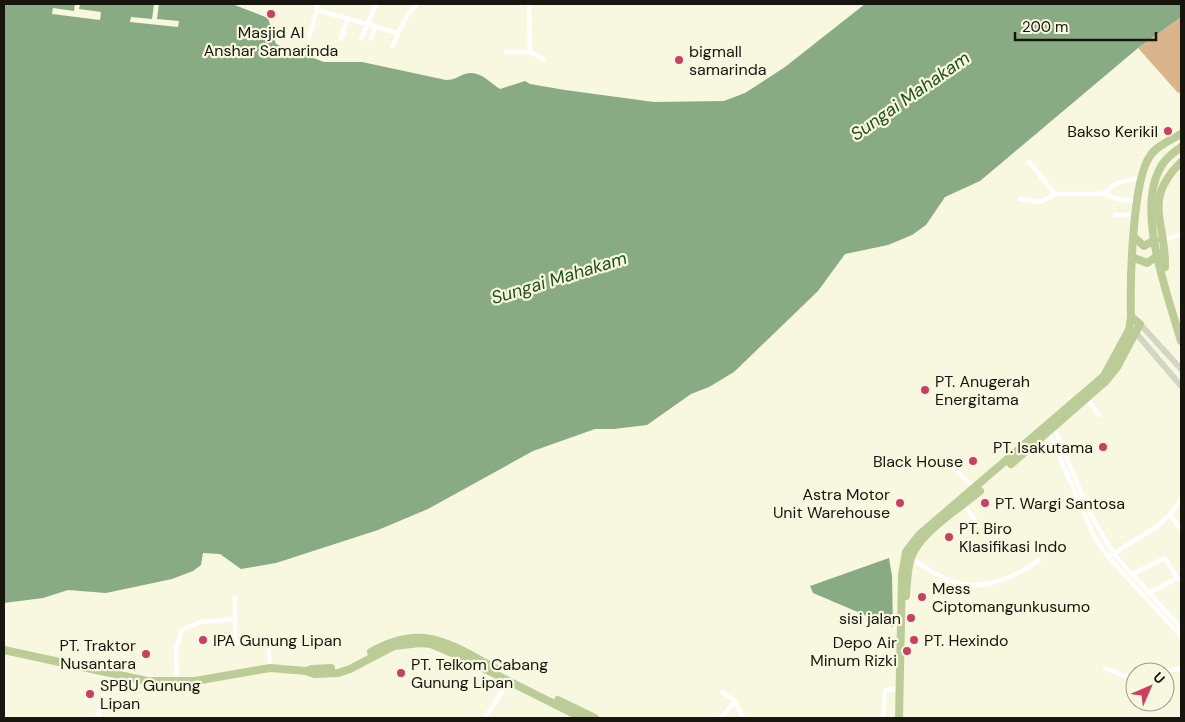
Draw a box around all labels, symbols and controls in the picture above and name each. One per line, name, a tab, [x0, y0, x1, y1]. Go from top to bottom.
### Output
marker: Masjid Al Anshar Samarinda	[265, 8, 277, 20]
scale bar	[1015, 10, 1156, 42]
text: 200 m	[1022, 17, 1068, 37]
place label: Masjid Al Anshar Samarinda	[204, 22, 338, 61]
place label: bigmall samarinda	[689, 41, 766, 80]
water label: Sungai Mahakam	[846, 46, 975, 146]
marker: bigmall samarinda	[673, 54, 685, 66]
place label: Bakso Kerikil	[1067, 121, 1158, 142]
marker: Bakso Kerikil	[1162, 125, 1174, 137]
water label: Sungai Mahakam	[488, 246, 630, 310]
place label: PT. Anugerah Energitama	[935, 371, 1030, 410]
marker: PT. Anugerah Energitama	[919, 384, 931, 396]
place label: PT. Isakutama	[993, 437, 1093, 458]
marker: PT. Isakutama	[1097, 441, 1109, 453]
place label: Black House	[873, 451, 963, 472]
marker: Black House	[967, 455, 979, 467]
place label: Astra Motor Unit Warehouse	[773, 484, 890, 523]
place label: PT. Wargi Santosa	[995, 493, 1125, 514]
marker: Astra Motor Unit Warehouse	[894, 497, 906, 509]
marker: PT. Wargi Santosa	[979, 497, 991, 509]
place label: PT. Biro Klasifikasi Indo	[959, 518, 1067, 557]
marker: PT. Biro Klasifikasi Indo	[943, 531, 955, 543]
place label: Mess Ciptomangunkusumo	[932, 578, 1090, 617]
marker: Mess Ciptomangunkusumo	[916, 591, 928, 603]
place label: sisi jalan	[839, 608, 901, 629]
marker: sisi jalan	[905, 612, 917, 624]
place label: IPA Gunung Lipan	[213, 630, 342, 651]
place label: PT. Hexindo	[924, 630, 1009, 651]
place label: Depo Air Minum Rizki	[810, 632, 897, 671]
marker: IPA Gunung Lipan	[197, 634, 209, 646]
marker: PT. Hexindo	[908, 634, 920, 646]
place label: PT. Traktor Nusantara	[59, 635, 136, 674]
marker: Depo Air Minum Rizki	[901, 645, 913, 657]
marker: PT. Traktor Nusantara	[140, 648, 152, 660]
place label: PT. Telkom Cabang Gunung Lipan	[411, 654, 548, 693]
north arrow	[1125, 662, 1175, 712]
marker: PT. Telkom Cabang Gunung Lipan	[395, 667, 407, 679]
text: U	[1149, 668, 1169, 688]
place label: SPBU Gunung Lipan	[100, 675, 201, 714]
marker: SPBU Gunung Lipan	[84, 688, 96, 700]

